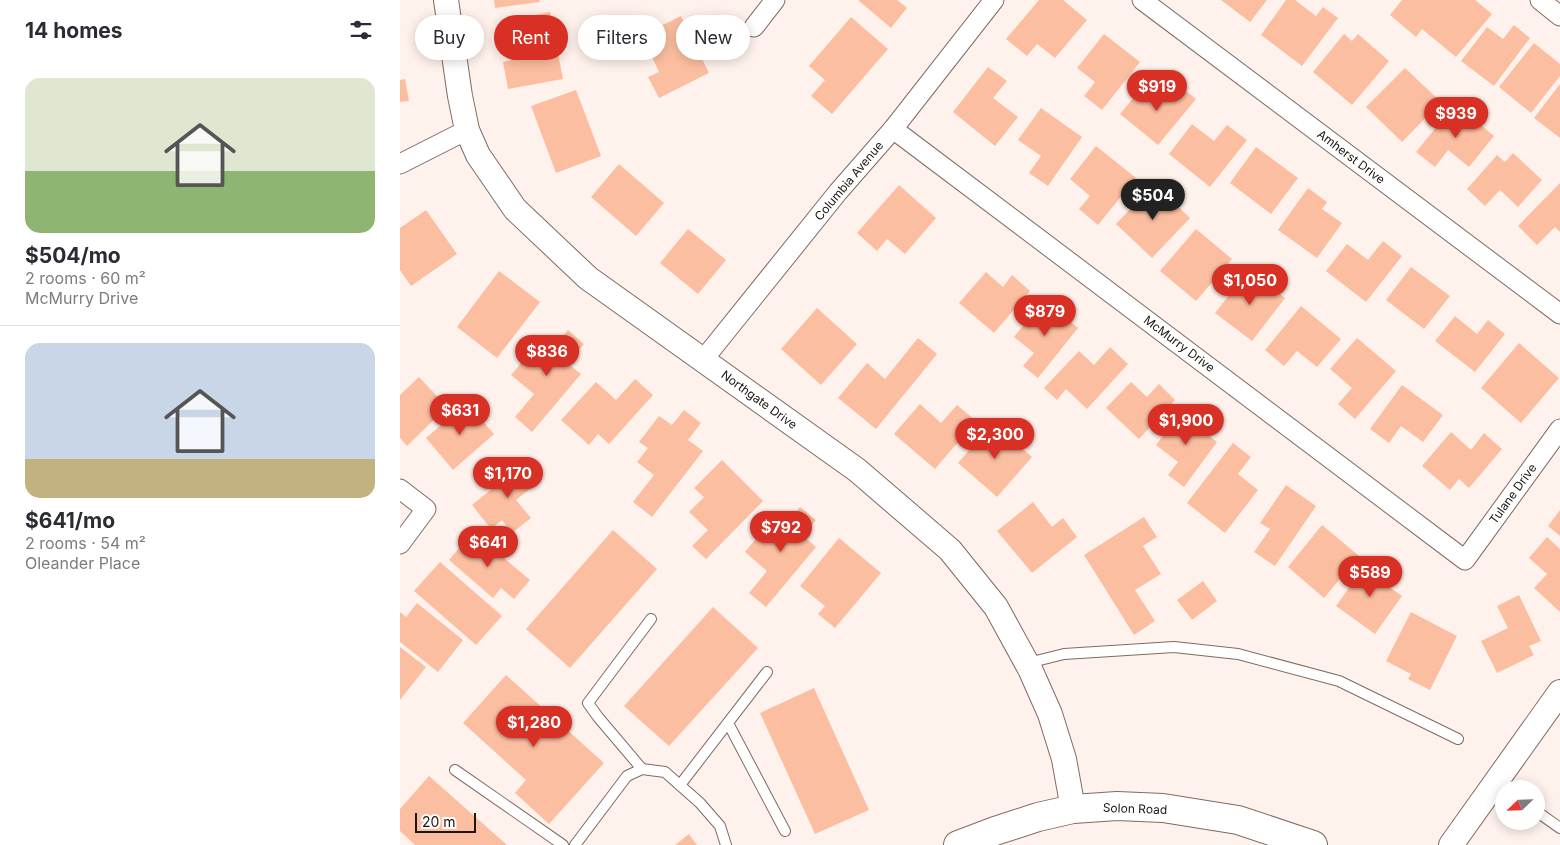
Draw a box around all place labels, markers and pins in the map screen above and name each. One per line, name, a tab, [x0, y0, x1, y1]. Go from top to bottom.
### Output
pin: $919	[1127, 70, 1187, 112]
pin: $939	[1426, 96, 1486, 139]
pin: $504	[1123, 178, 1183, 221]
pin: $1,050	[1209, 264, 1291, 306]
pin: $879	[1015, 294, 1075, 337]
pin: $836	[517, 334, 577, 377]
pin: $631	[430, 394, 490, 436]
pin: $1,900	[1145, 404, 1227, 446]
pin: $2,300	[954, 418, 1036, 460]
pin: $1,170	[467, 456, 549, 499]
pin: $792	[751, 510, 811, 553]
pin: $641	[458, 526, 518, 568]
pin: $589	[1340, 556, 1400, 598]
pin: $1,280	[493, 706, 575, 748]

